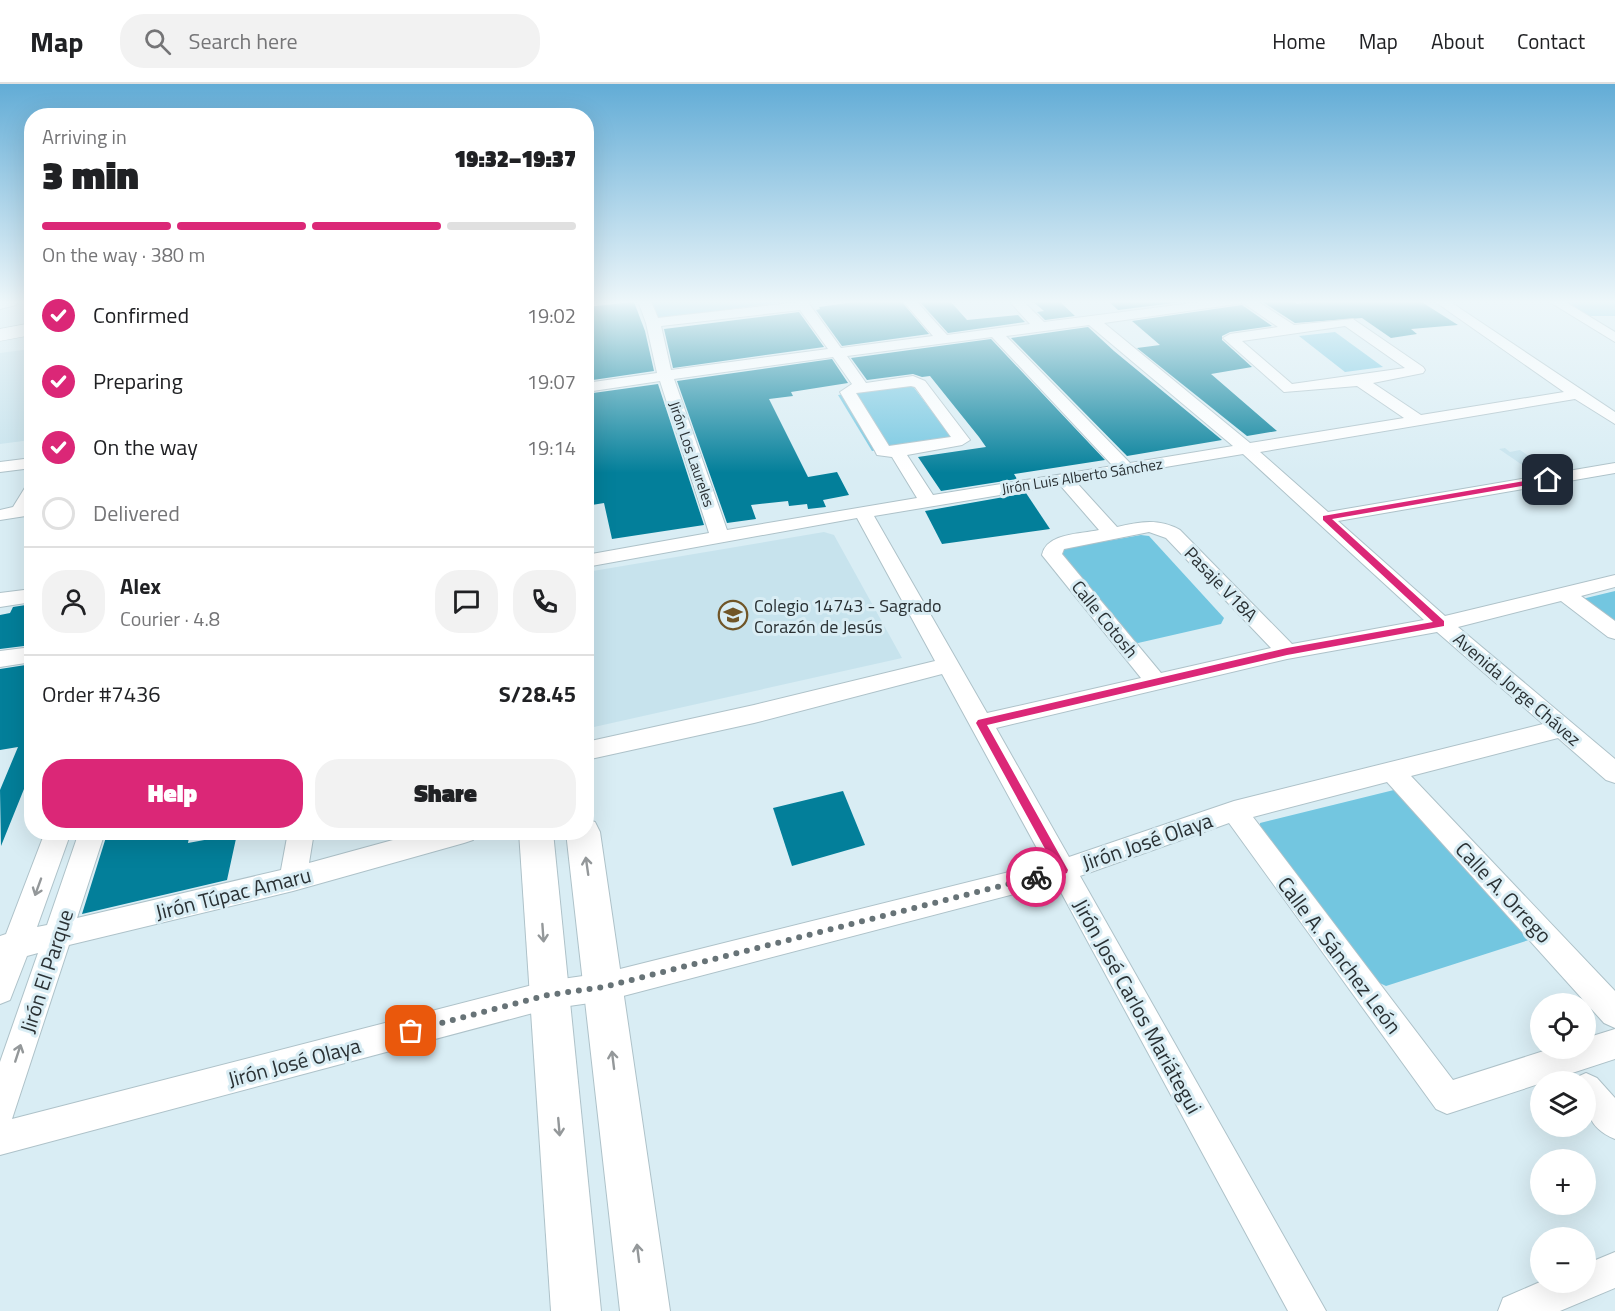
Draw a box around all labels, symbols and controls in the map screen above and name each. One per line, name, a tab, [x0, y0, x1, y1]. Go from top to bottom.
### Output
search box	[120, 14, 540, 68]
text: Map	[30, 20, 84, 63]
text: Search here	[189, 24, 298, 58]
icon: search	[141, 25, 174, 58]
text: Home	[1272, 25, 1326, 57]
text: Map	[1359, 25, 1398, 57]
text: About	[1431, 25, 1484, 57]
text: Contact	[1517, 25, 1585, 57]
text: Arriving in	[42, 121, 127, 152]
text: 19:32–19:37	[454, 142, 576, 176]
text: 3 min	[42, 145, 139, 204]
text: On the way · 380 m	[42, 239, 205, 270]
text: Confirmed	[93, 298, 189, 332]
icon: check	[42, 299, 75, 332]
text: 19:02	[527, 300, 576, 331]
text: Preparing	[93, 364, 183, 398]
icon: check	[42, 365, 75, 398]
text: 19:07	[527, 366, 576, 397]
street label: Jirón Los Laureles	[663, 398, 721, 510]
text: On the way	[93, 430, 198, 464]
icon: check	[42, 431, 75, 464]
text: 19:14	[527, 432, 576, 463]
street label: Jirón Luis Alberto Sánchez	[1000, 452, 1164, 500]
pin	[1522, 454, 1573, 505]
icon: home	[1531, 463, 1564, 496]
text: Delivered	[93, 496, 180, 530]
street label: Pasaje V18A	[1178, 540, 1264, 628]
text: Alex	[120, 569, 161, 603]
button: person	[42, 570, 105, 633]
button: chat	[435, 570, 498, 633]
button: phone	[513, 570, 576, 633]
street label: Calle Cotosh	[1065, 574, 1145, 664]
place label: Colegio 14743 - Sagrado Corazón de Jesús	[754, 592, 942, 640]
school or university icon: Colegio 14743 - Sagrado Corazón de Jesús	[717, 599, 749, 631]
text: Courier · 4.8	[120, 603, 220, 634]
street label: Avenida Jorge Chávez	[1447, 626, 1587, 752]
text: Order #7436	[42, 677, 161, 711]
text: S/28.45	[499, 677, 576, 711]
button: Help	[42, 759, 303, 828]
button: Share	[315, 759, 576, 828]
street label: Jirón José Olaya	[1077, 804, 1217, 878]
street label: Calle A. Orrego	[1448, 834, 1560, 950]
courier	[1006, 847, 1066, 907]
one-way arrow	[582, 857, 593, 877]
street label: Jirón Túpac Amaru	[152, 858, 314, 928]
icon: bike	[1020, 861, 1053, 894]
street label: Calle A. Sánchez León	[1270, 870, 1410, 1040]
one-way arrow	[31, 877, 42, 896]
street label: Jirón José Carlos Mariátegui	[1065, 893, 1211, 1119]
street label: Jirón El Parque	[11, 905, 81, 1037]
one-way arrow	[538, 922, 549, 942]
map controls	[1530, 993, 1596, 1293]
button: locate	[1530, 993, 1596, 1059]
pin	[385, 1005, 436, 1056]
icon: bag	[394, 1014, 427, 1047]
street label: Jirón José Olaya	[224, 1029, 364, 1095]
one-way arrow	[13, 1044, 24, 1063]
one-way arrow	[607, 1050, 618, 1070]
button: layers	[1530, 1071, 1596, 1137]
one-way arrow	[554, 1117, 565, 1137]
button: +	[1530, 1149, 1596, 1215]
button: −	[1530, 1227, 1596, 1293]
one-way arrow	[632, 1244, 643, 1263]

